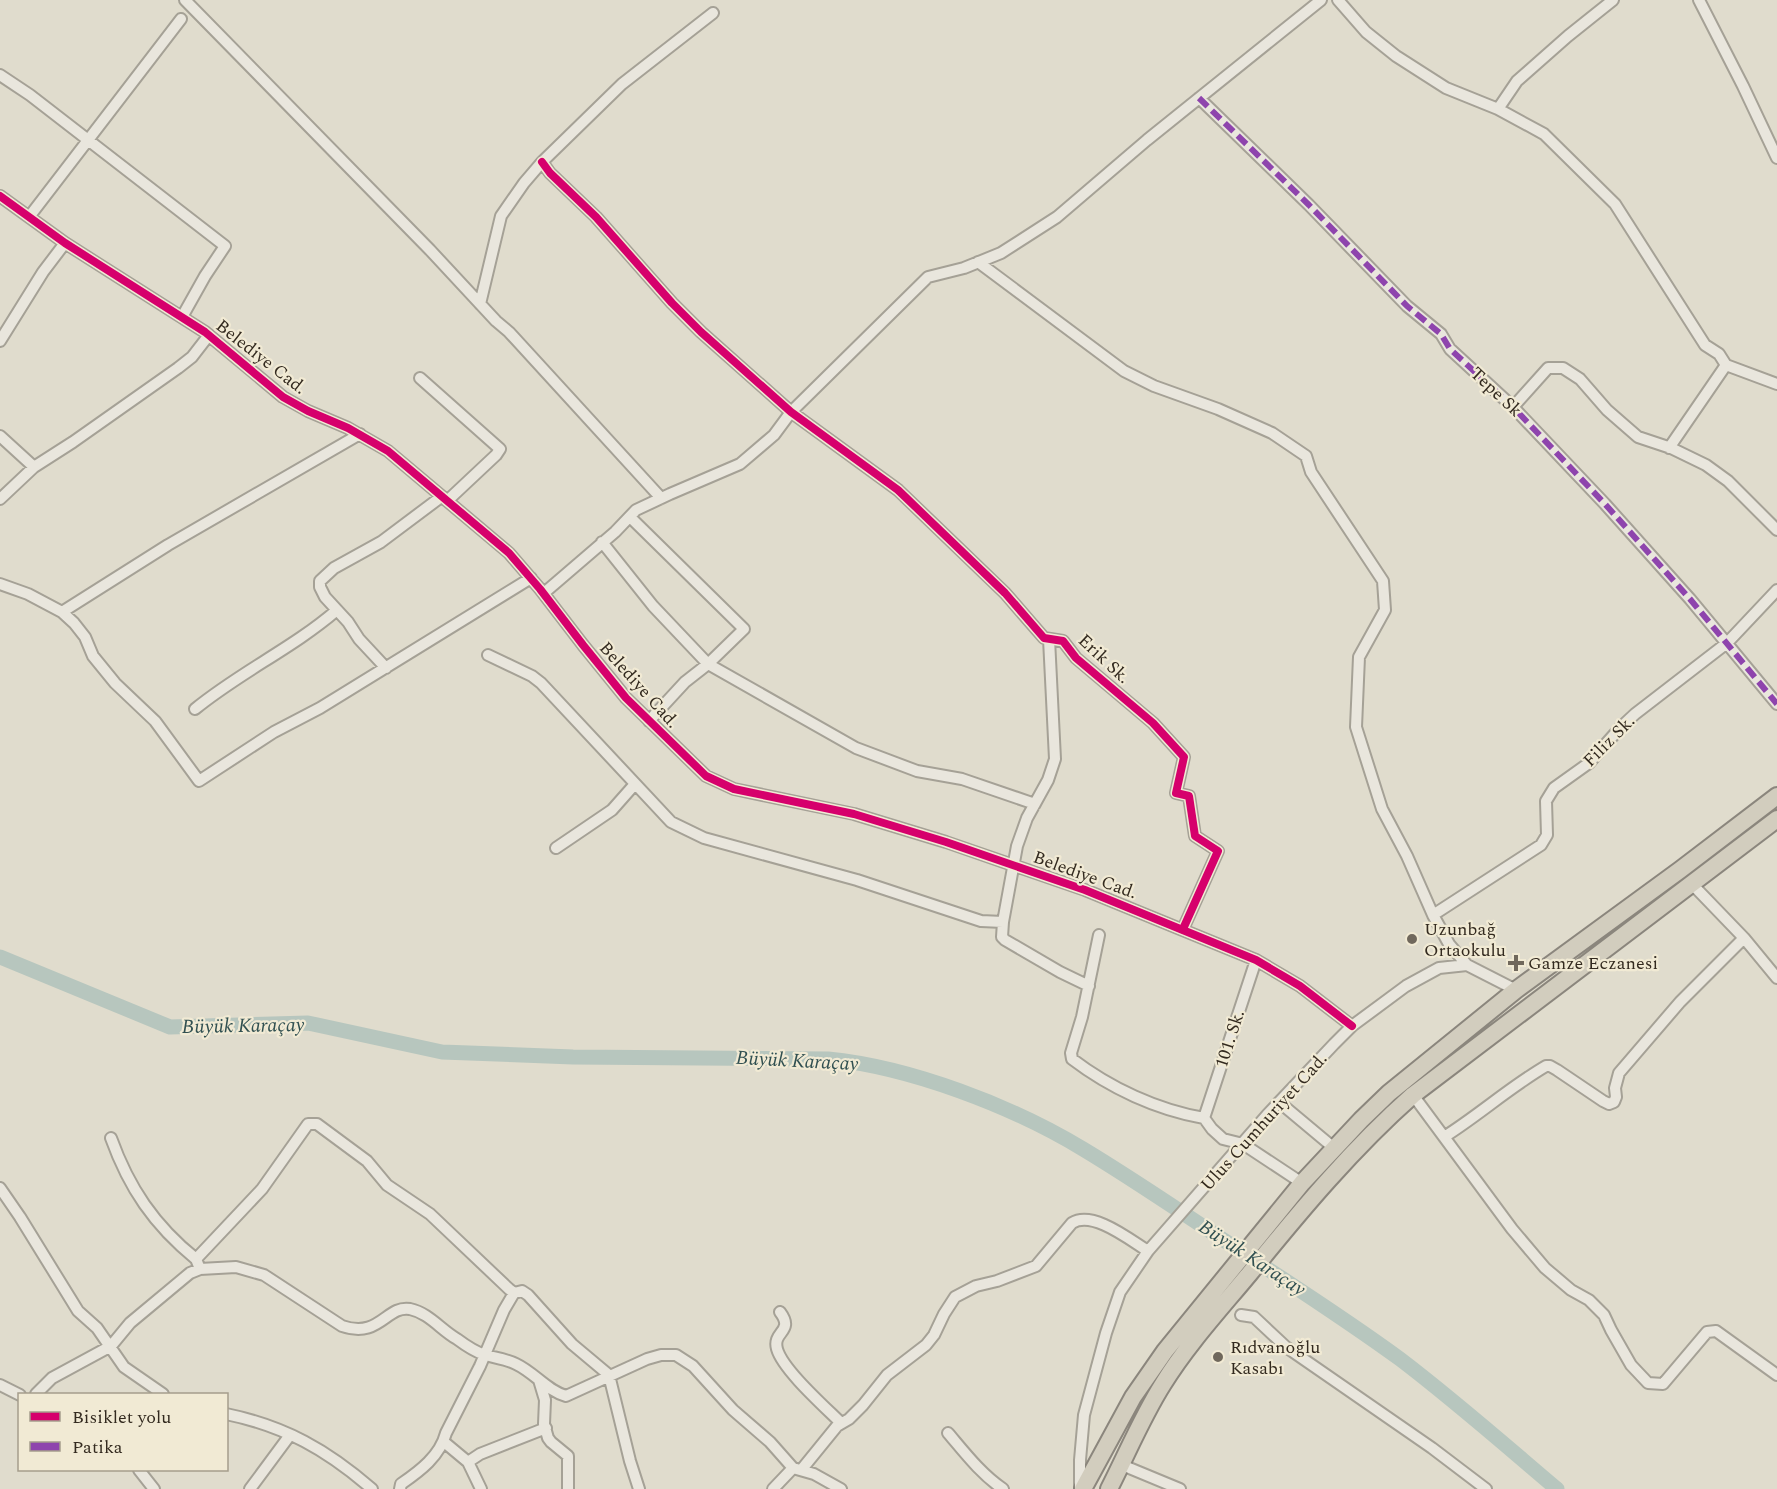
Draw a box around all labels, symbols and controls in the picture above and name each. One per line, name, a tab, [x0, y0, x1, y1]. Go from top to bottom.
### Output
street label: Belediye Cad.	[210, 313, 312, 401]
street label: Tepe Sk	[1464, 361, 1528, 423]
street label: Erik Sk.	[1072, 628, 1136, 690]
street label: Belediye Cad.	[593, 636, 685, 734]
street label: Filiz Sk.	[1577, 709, 1641, 773]
street label: Belediye Cad.	[1029, 844, 1141, 906]
place label: Uzunbağ Ortaokulu	[1424, 916, 1506, 964]
marker: Uzunbağ Ortaokulu	[1405, 932, 1419, 946]
place label: Gamze Eczanesi	[1528, 950, 1658, 977]
marker: Gamze Eczanesi	[1509, 956, 1523, 970]
street label: 101. Sk.	[1208, 1006, 1252, 1072]
water label: Büyük Karaçay	[181, 1010, 305, 1042]
water label: Büyük Karaçay	[735, 1043, 859, 1079]
street label: Ulus Cumhuriyet Cad.	[1194, 1047, 1334, 1197]
water label: Büyük Karaçay	[1192, 1212, 1312, 1304]
place label: Rıdvanoğlu Kasabı	[1230, 1334, 1320, 1382]
marker: Rıdvanoğlu Kasabı	[1211, 1350, 1225, 1364]
legend	[18, 1393, 228, 1471]
text: Bisiklet yolu	[72, 1404, 171, 1431]
text: Patika	[72, 1434, 123, 1461]

